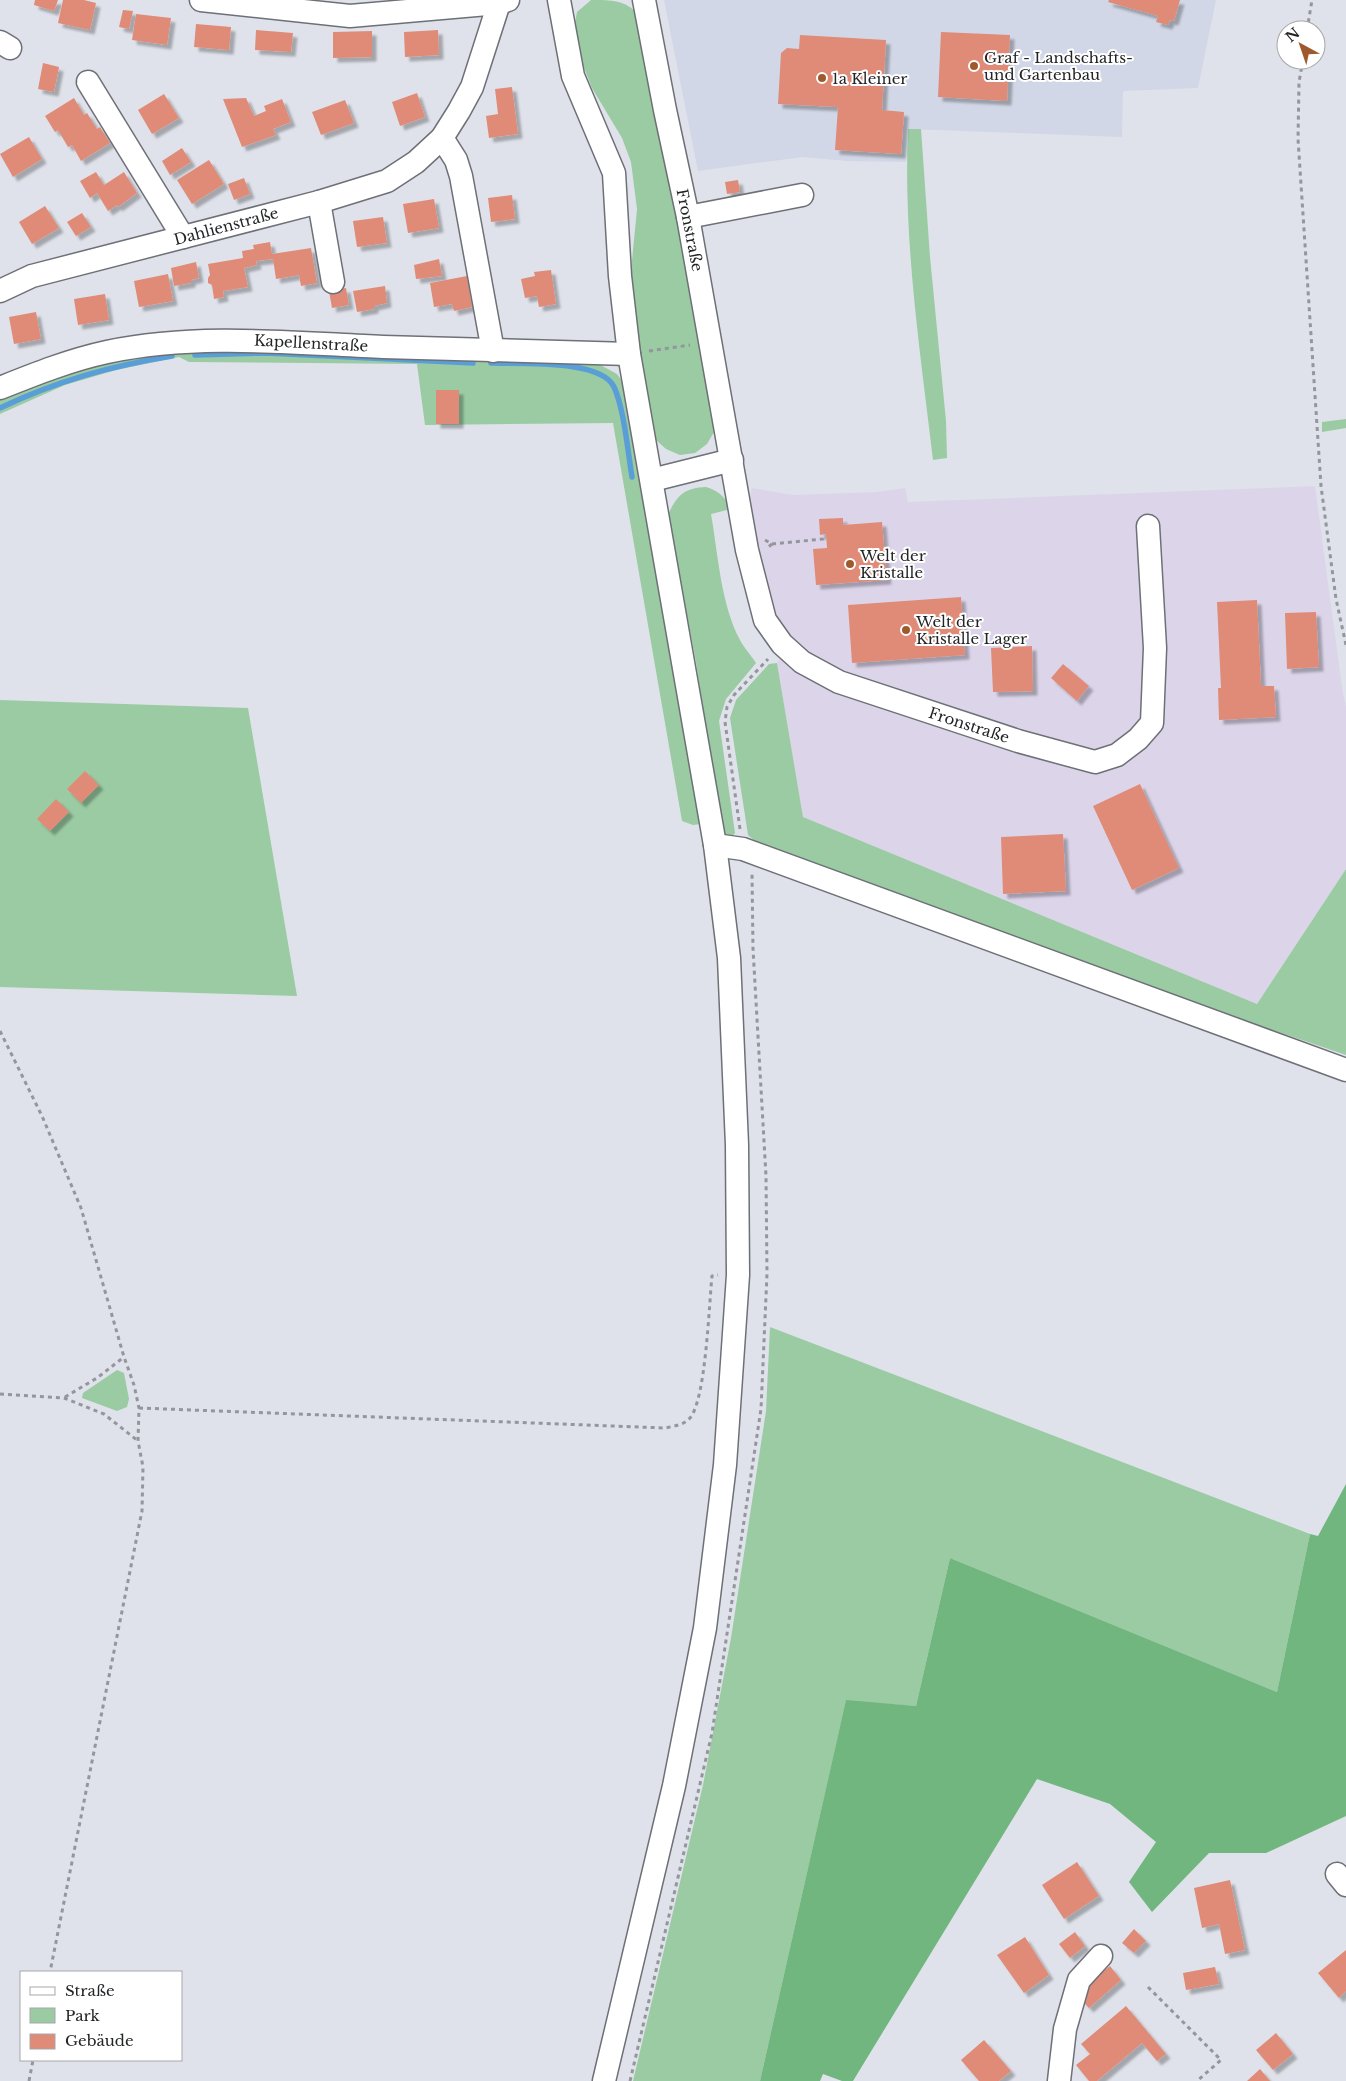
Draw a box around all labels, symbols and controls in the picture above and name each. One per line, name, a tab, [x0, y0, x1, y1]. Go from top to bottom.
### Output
north arrow	[1276, 20, 1326, 70]
text: N	[1282, 24, 1303, 46]
place label: Graf - Landschafts- und Gartenbau	[984, 48, 1133, 84]
marker: Graf - Landschafts- und Gartenbau	[968, 60, 980, 72]
place label: 1a Kleiner	[832, 69, 908, 88]
marker: 1a Kleiner	[816, 72, 828, 84]
street label: Fronstraße	[673, 187, 707, 273]
street label: Dahlienstraße	[172, 203, 280, 249]
street label: Kapellenstraße	[253, 331, 369, 355]
place label: Welt der Kristalle	[859, 546, 927, 582]
marker: Welt der Kristalle	[844, 558, 856, 570]
place label: Welt der Kristalle Lager	[915, 612, 1028, 648]
marker: Welt der Kristalle Lager	[900, 624, 912, 636]
street label: Fronstraße	[926, 703, 1012, 747]
legend	[20, 1971, 182, 2061]
text: Straße	[65, 1981, 115, 2000]
text: Park	[65, 2006, 101, 2025]
text: Gebäude	[65, 2031, 134, 2050]

